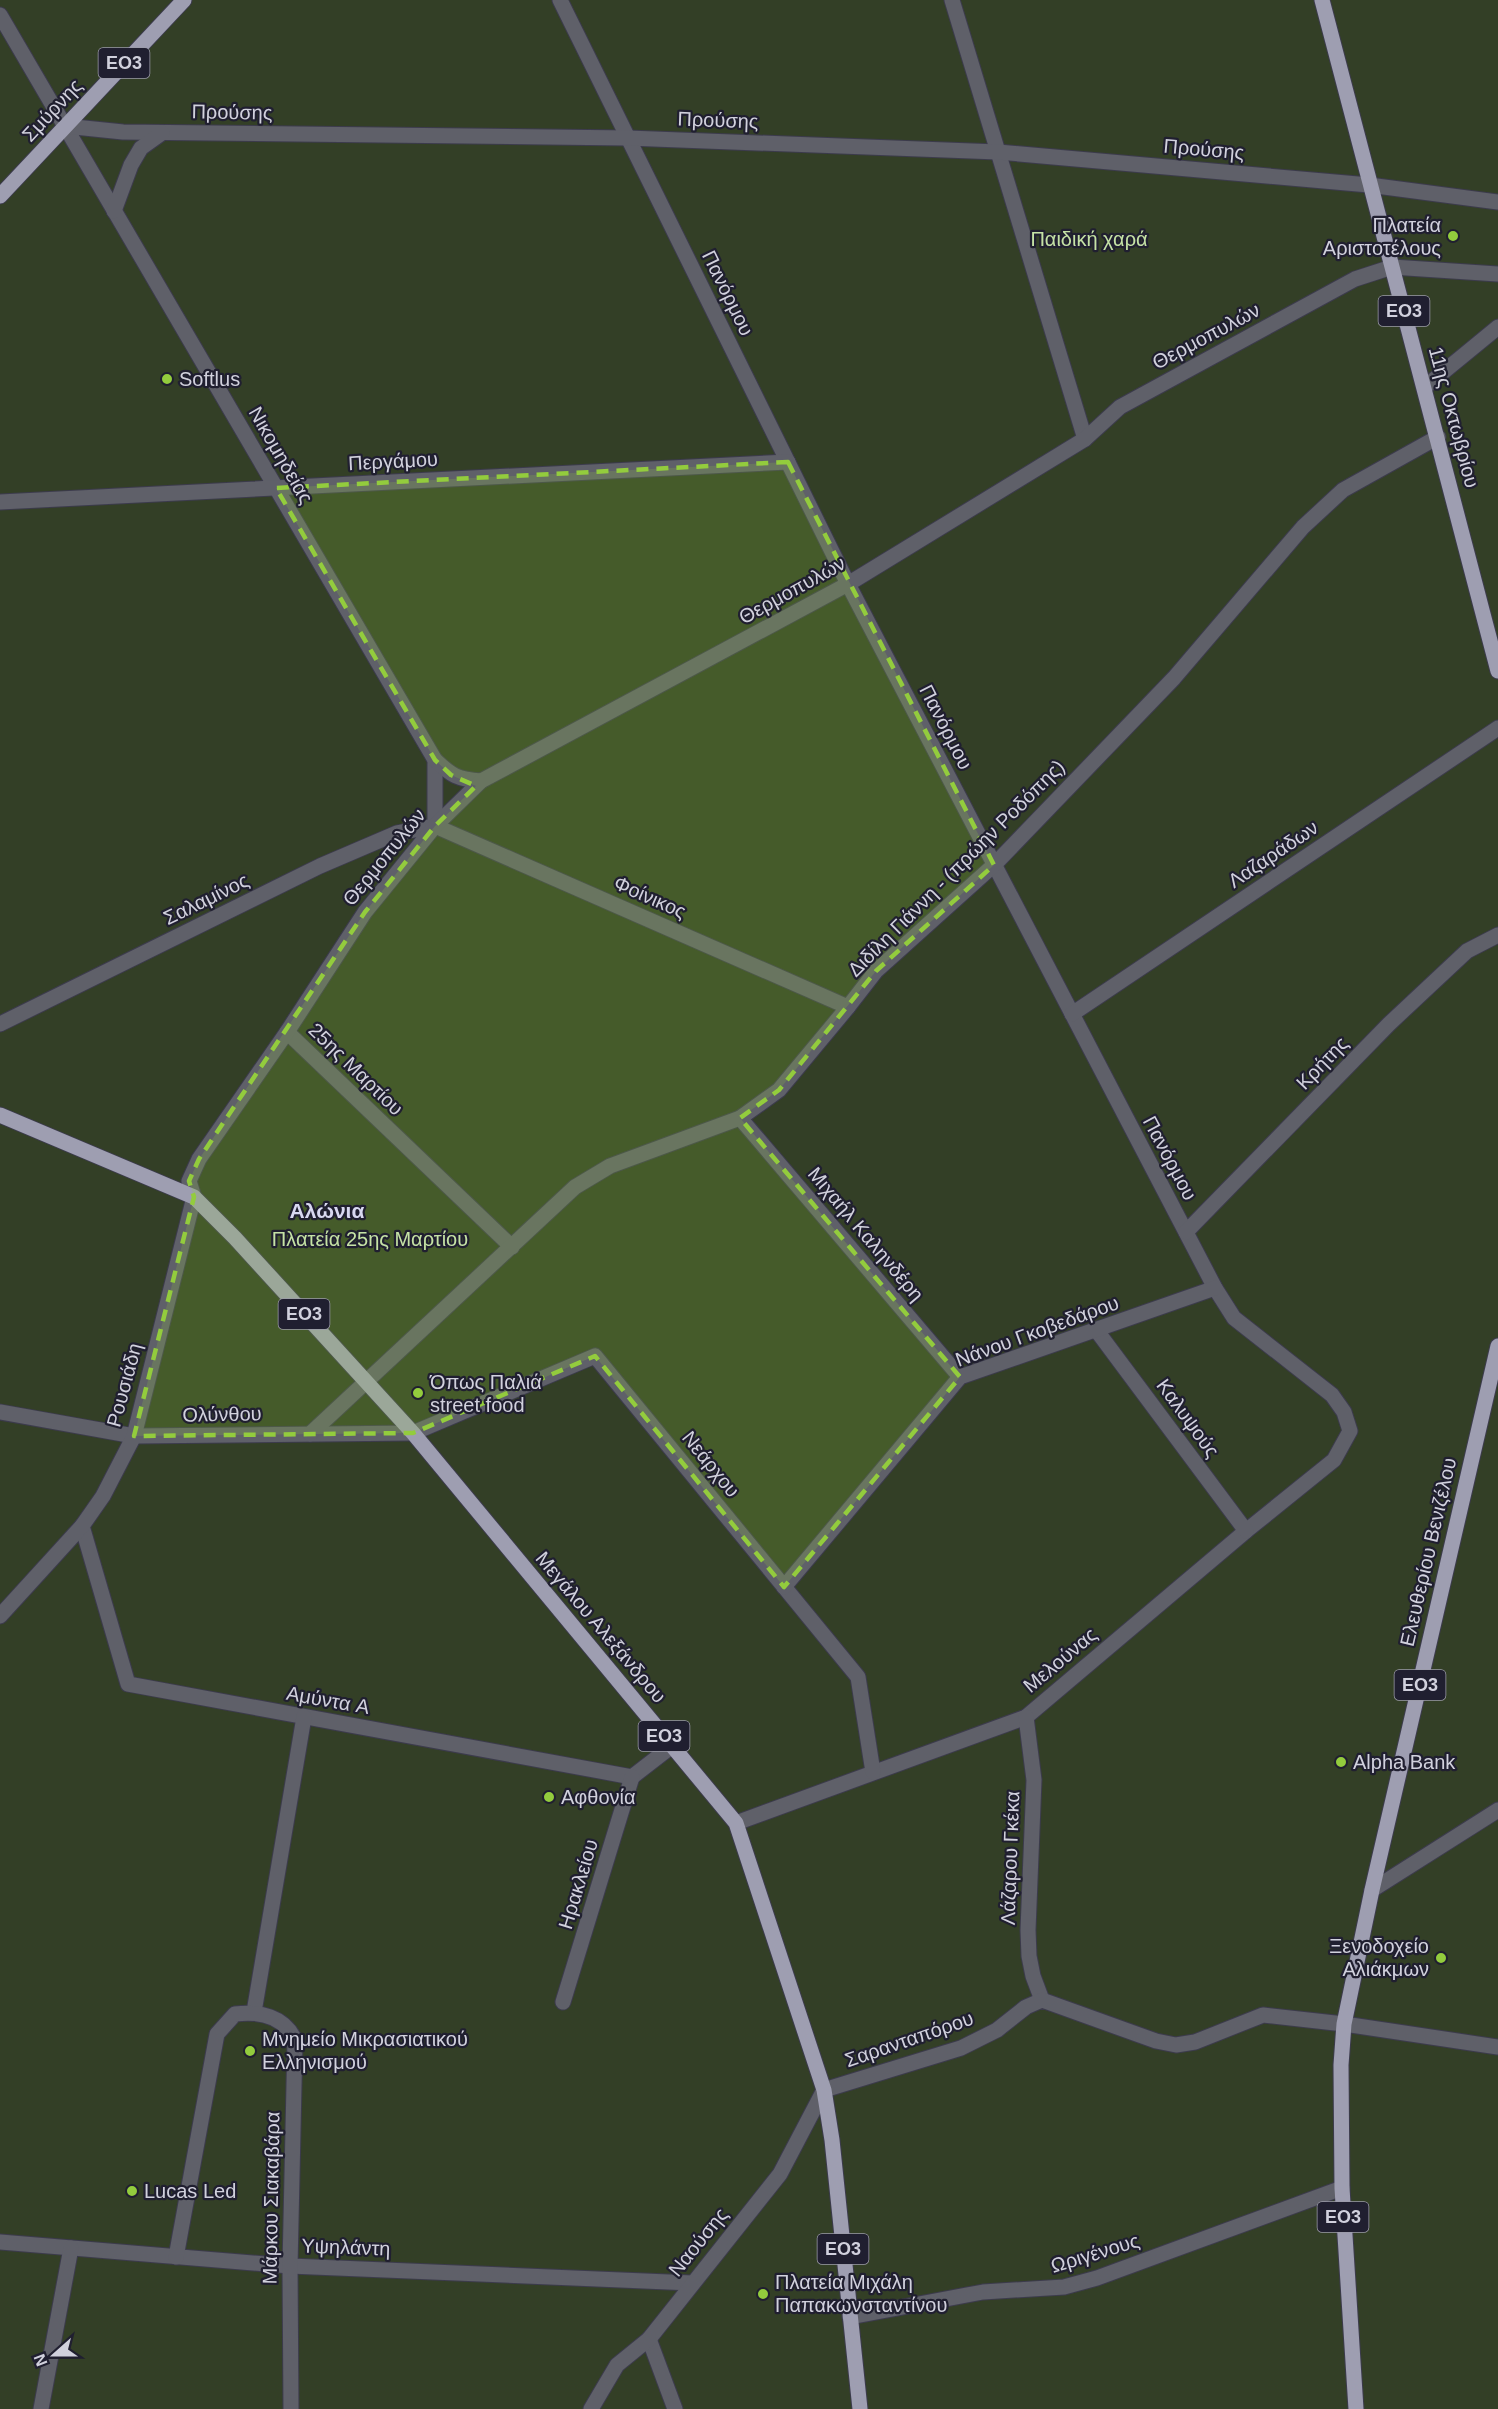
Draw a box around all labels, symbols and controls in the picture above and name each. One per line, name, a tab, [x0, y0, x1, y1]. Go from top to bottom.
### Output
road number: ΕΟ3	[98, 48, 150, 78]
street label: Σμύρνης	[18, 74, 87, 146]
street label: Προύσης	[191, 100, 273, 124]
street label: Προύσης	[677, 108, 759, 132]
street label: Προύσης	[1163, 135, 1246, 164]
place label: Πλατεία Αριστοτέλους	[1323, 214, 1441, 259]
park label: Παιδική χαρά	[1030, 228, 1148, 250]
marker: Πλατεία Αριστοτέλους	[1446, 229, 1460, 243]
street label: Πανόρμου	[698, 247, 758, 339]
road number: ΕΟ3	[1378, 296, 1430, 326]
street label: Θερμοπυλών	[1149, 299, 1263, 373]
street label: 11ης Οκτωβρίου	[1425, 344, 1483, 490]
place label: Softlus	[179, 368, 240, 390]
marker: Softlus	[160, 372, 174, 386]
street label: Νικομηδείας	[244, 403, 318, 508]
street label: Περγάμου	[348, 448, 438, 474]
street label: Θερμοπυλών	[735, 552, 849, 628]
street label: Πανόρμου	[915, 681, 977, 773]
street label: Διδίλη Γιάννη - (πρώην Ροδόπης)	[843, 755, 1069, 981]
street label: Θερμοπυλών	[338, 804, 430, 910]
street label: Λαζαράδων	[1224, 816, 1322, 892]
street label: Σαλαμίνος	[160, 869, 252, 929]
street label: Φοίνικος	[611, 871, 690, 923]
street label: 25ης Μαρτίου	[304, 1019, 408, 1119]
street label: Κρήτης	[1292, 1032, 1353, 1094]
street label: Πανόρμου	[1139, 1112, 1201, 1204]
street label: Μιχαήλ Καληνδέρη	[804, 1163, 928, 1305]
district label: Αλώνια	[290, 1199, 364, 1222]
park label: Πλατεία 25ης Μαρτίου	[272, 1228, 468, 1250]
street label: Νάνου Γκοβεδάρου	[952, 1291, 1122, 1371]
road number: ΕΟ3	[278, 1299, 330, 1329]
street label: Ρουσιάδη	[102, 1341, 146, 1429]
place label: Όπως Παλιά street food	[429, 1371, 542, 1416]
street label: Καλυψούς	[1152, 1375, 1224, 1462]
marker: Όπως Παλιά street food	[411, 1386, 425, 1400]
street label: Ολύνθου	[182, 1402, 262, 1426]
street label: Νεάρχου	[678, 1427, 744, 1501]
street label: Ελευθερίου Βενιζέλου	[1396, 1456, 1460, 1648]
street label: Μεγάλου Αλεξάνδρου	[531, 1547, 671, 1707]
street label: Μελούνας	[1019, 1623, 1101, 1697]
road number: ΕΟ3	[1394, 1670, 1446, 1700]
street label: Αμύντα A	[285, 1682, 372, 1718]
road number: ΕΟ3	[638, 1721, 690, 1751]
place label: Alpha Bank	[1353, 1751, 1456, 1773]
marker: Alpha Bank	[1334, 1755, 1348, 1769]
place label: Αφθονία	[561, 1786, 636, 1808]
marker: Αφθονία	[542, 1790, 556, 1804]
street label: Λάζαρου Γκέκα	[997, 1791, 1023, 1925]
street label: Ηρακλείου	[554, 1836, 602, 1932]
place label: Ξενοδοχείο Αλιάκμων	[1329, 1935, 1429, 1980]
marker: Ξενοδοχείο Αλιάκμων	[1434, 1951, 1448, 1965]
street label: Σαρανταπόρου	[842, 2007, 976, 2071]
place label: Μνημείο Μικρασιατικού Ελληνισμού	[262, 2028, 468, 2073]
marker: Μνημείο Μικρασιατικού Ελληνισμού	[243, 2044, 257, 2058]
street label: Μάρκου Σιακαβάρα	[258, 2111, 284, 2285]
place label: Lucas Led	[144, 2180, 236, 2202]
marker: Lucas Led	[125, 2184, 139, 2198]
road number: ΕΟ3	[1318, 2202, 1368, 2232]
street label: Ναούσης	[664, 2203, 732, 2280]
street label: Ωριγένους	[1048, 2229, 1142, 2277]
street label: Υψηλάντη	[301, 2234, 391, 2260]
road number: ΕΟ3	[818, 2234, 868, 2264]
place label: Πλατεία Μιχάλη Παπακωνσταντίνου	[775, 2271, 947, 2316]
marker: Πλατεία Μιχάλη Παπακωνσταντίνου	[756, 2287, 770, 2301]
north arrow	[24, 2325, 84, 2385]
text: N	[30, 2352, 50, 2369]

